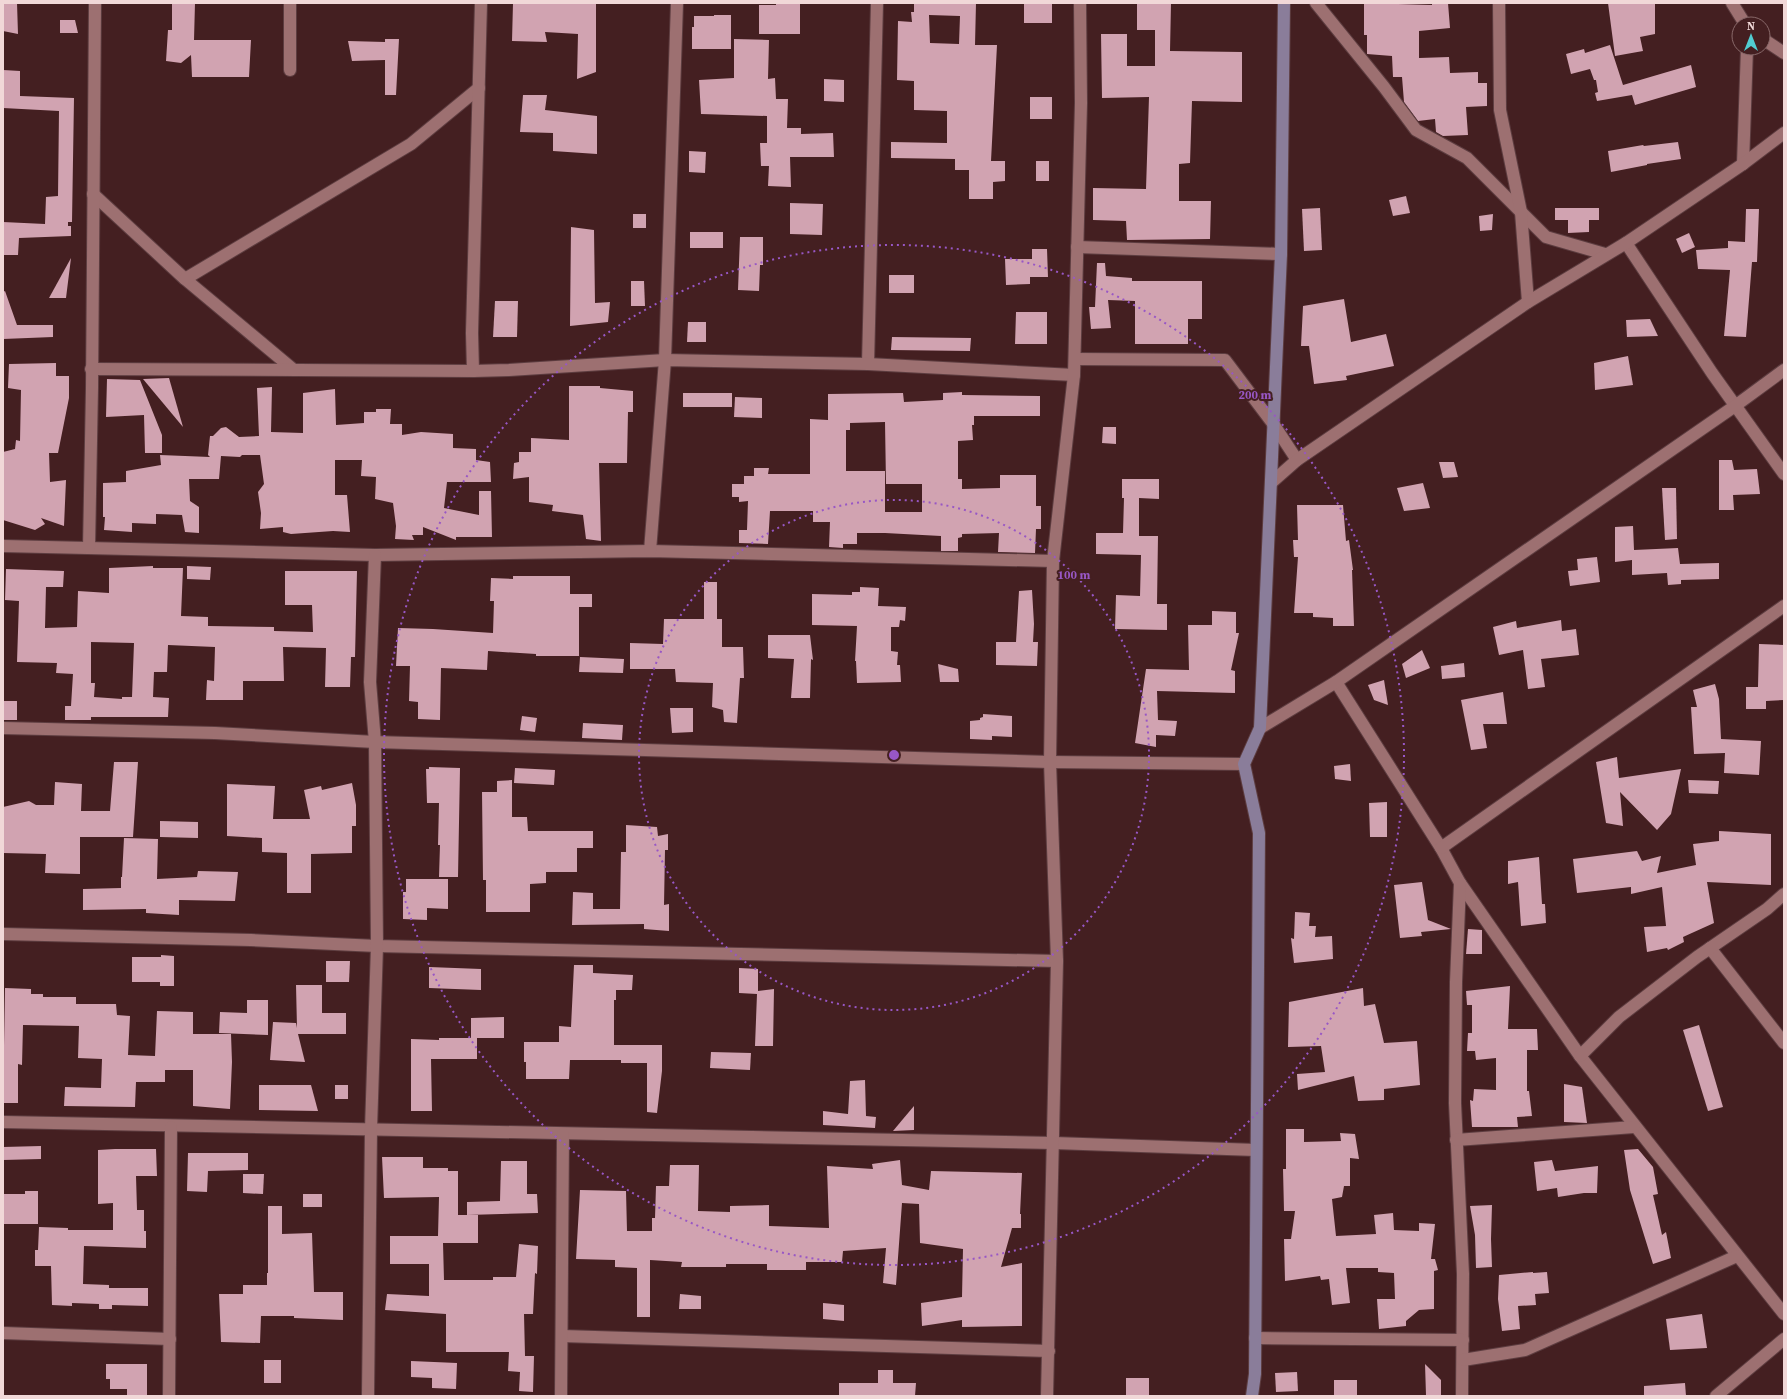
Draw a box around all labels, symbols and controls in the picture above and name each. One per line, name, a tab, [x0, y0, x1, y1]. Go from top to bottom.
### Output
north arrow	[1731, 16, 1771, 56]
text: N	[1747, 19, 1755, 34]
text: 200 m	[1239, 387, 1272, 403]
text: 100 m	[1058, 567, 1091, 583]
centre of rings	[887, 748, 901, 762]

